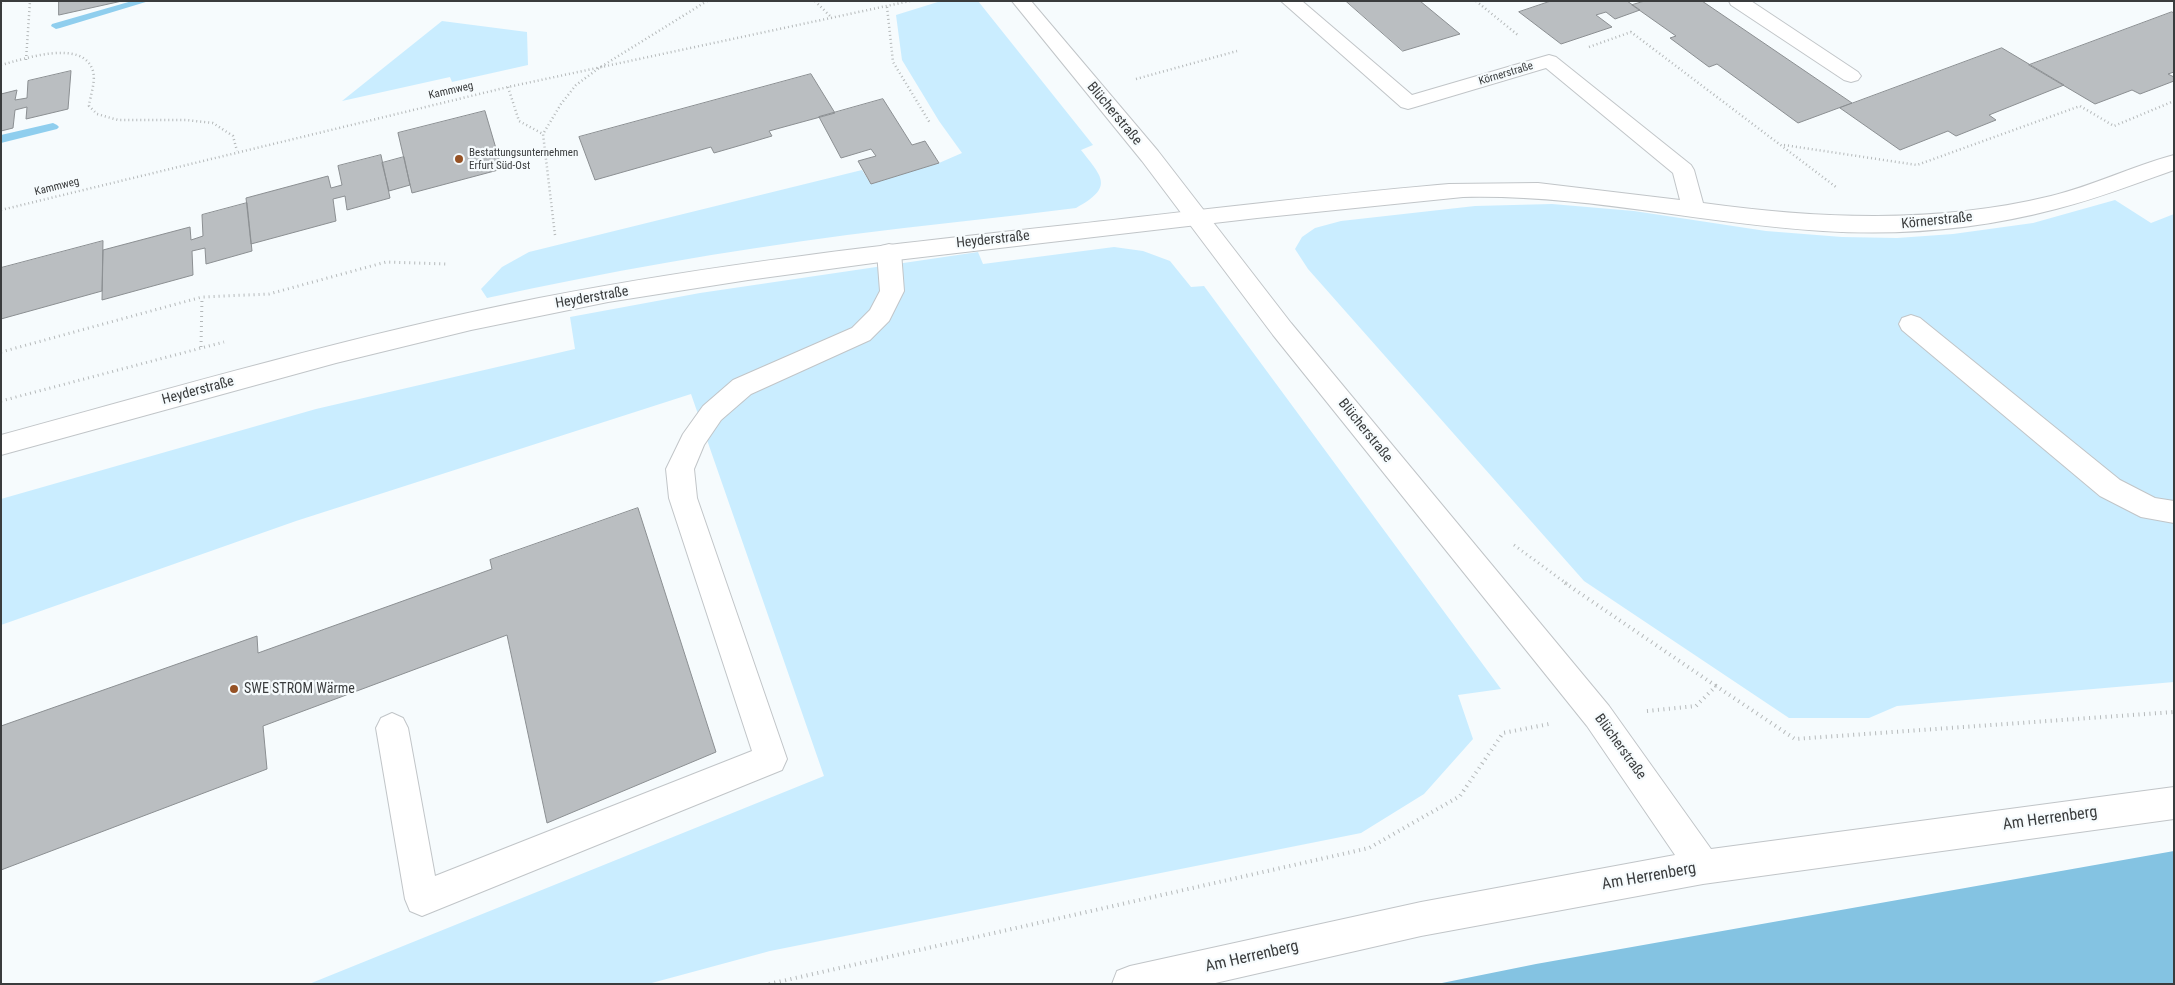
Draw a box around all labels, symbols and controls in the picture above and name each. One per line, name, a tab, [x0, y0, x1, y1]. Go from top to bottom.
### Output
street label: Körnerstraße	[1477, 59, 1535, 89]
street label: Kammweg	[427, 79, 475, 103]
street label: Blücherstraße	[1083, 79, 1145, 149]
place label: Bestattungsunternehmen Erfurt Süd-Ost	[469, 146, 578, 172]
marker: Bestattungsunternehmen Erfurt Süd-Ost	[453, 153, 465, 165]
street label: Kammweg	[33, 175, 81, 199]
street label: Körnerstraße	[1901, 209, 1973, 233]
street label: Heyderstraße	[955, 228, 1031, 252]
street label: Heyderstraße	[554, 283, 630, 313]
street label: Heyderstraße	[160, 373, 236, 409]
street label: Blücherstraße	[1334, 396, 1396, 466]
place label: SWE STROM Wärme	[244, 681, 355, 697]
marker: SWE STROM Wärme	[228, 683, 240, 695]
street label: Blücherstraße	[1591, 711, 1649, 783]
street label: Am Herrenberg	[2002, 803, 2098, 835]
street label: Am Herrenberg	[1600, 859, 1698, 895]
street label: Am Herrenberg	[1203, 937, 1301, 977]

